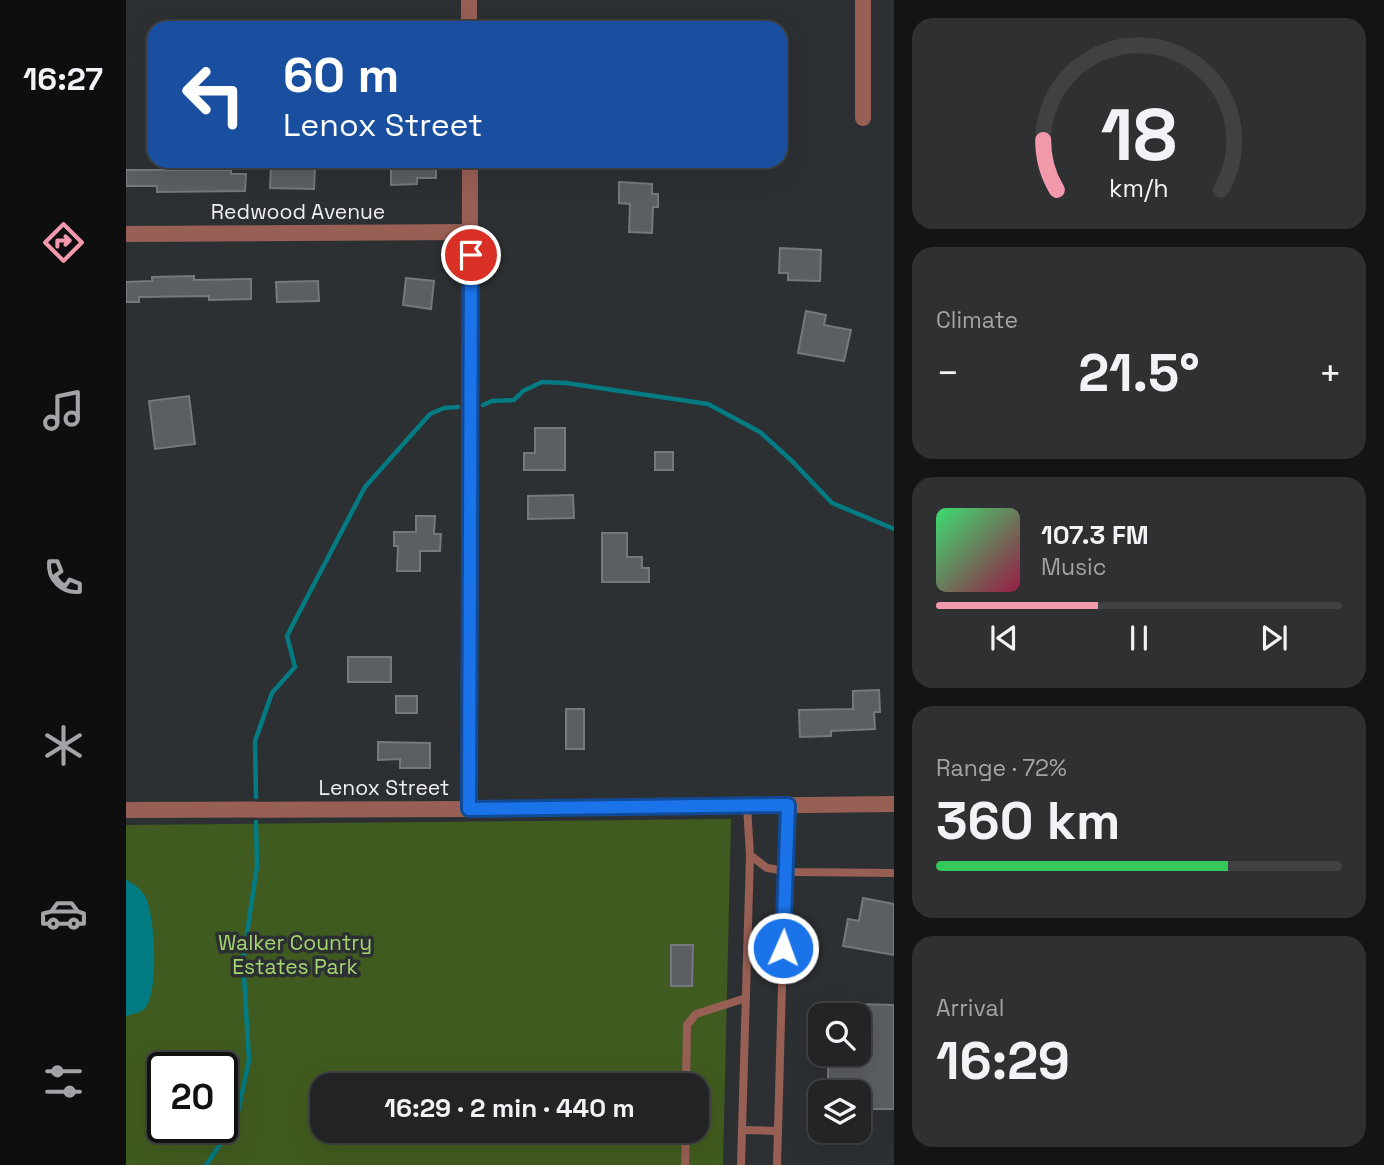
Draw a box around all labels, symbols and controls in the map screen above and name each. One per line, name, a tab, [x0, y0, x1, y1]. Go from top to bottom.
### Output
text: 60 m	[283, 44, 399, 106]
icon: left	[168, 49, 259, 140]
text: 16:27	[23, 59, 103, 99]
text: 18	[1101, 88, 1177, 181]
text: Lenox Street	[283, 105, 483, 145]
text: km/h	[1109, 172, 1169, 204]
street label: Redwood Avenue	[211, 198, 385, 225]
icon: directions	[39, 218, 88, 267]
pin	[441, 225, 501, 285]
icon: arrive	[452, 236, 490, 274]
text: Climate	[936, 305, 1018, 335]
text: 21.5°	[1078, 340, 1200, 406]
text: −	[936, 349, 960, 397]
text: +	[1318, 349, 1342, 397]
icon: music	[39, 386, 88, 435]
text: 107.3 FM	[1041, 518, 1149, 552]
text: Music	[1041, 552, 1106, 582]
icon: phone	[39, 553, 88, 602]
icon: previous	[985, 619, 1023, 657]
icon: pause	[1120, 619, 1158, 657]
icon: next	[1255, 619, 1293, 657]
icon: climate	[39, 721, 88, 770]
text: Range · 72%	[936, 753, 1067, 783]
street label: Lenox Street	[318, 774, 450, 801]
text: 360 km	[936, 788, 1120, 854]
icon: car	[39, 889, 88, 938]
position arrow	[746, 911, 820, 985]
park label: Walker Country Estates Park	[218, 929, 372, 980]
text: Arrival	[936, 993, 1004, 1023]
map controls	[808, 1003, 871, 1143]
button: search	[808, 1003, 871, 1066]
text: 16:29	[936, 1028, 1070, 1094]
speed limit sign: 20	[147, 1052, 238, 1143]
icon: filters	[39, 1057, 88, 1106]
button: layers	[808, 1080, 871, 1143]
text: 16:29 · 2 min · 440 m	[384, 1091, 635, 1125]

